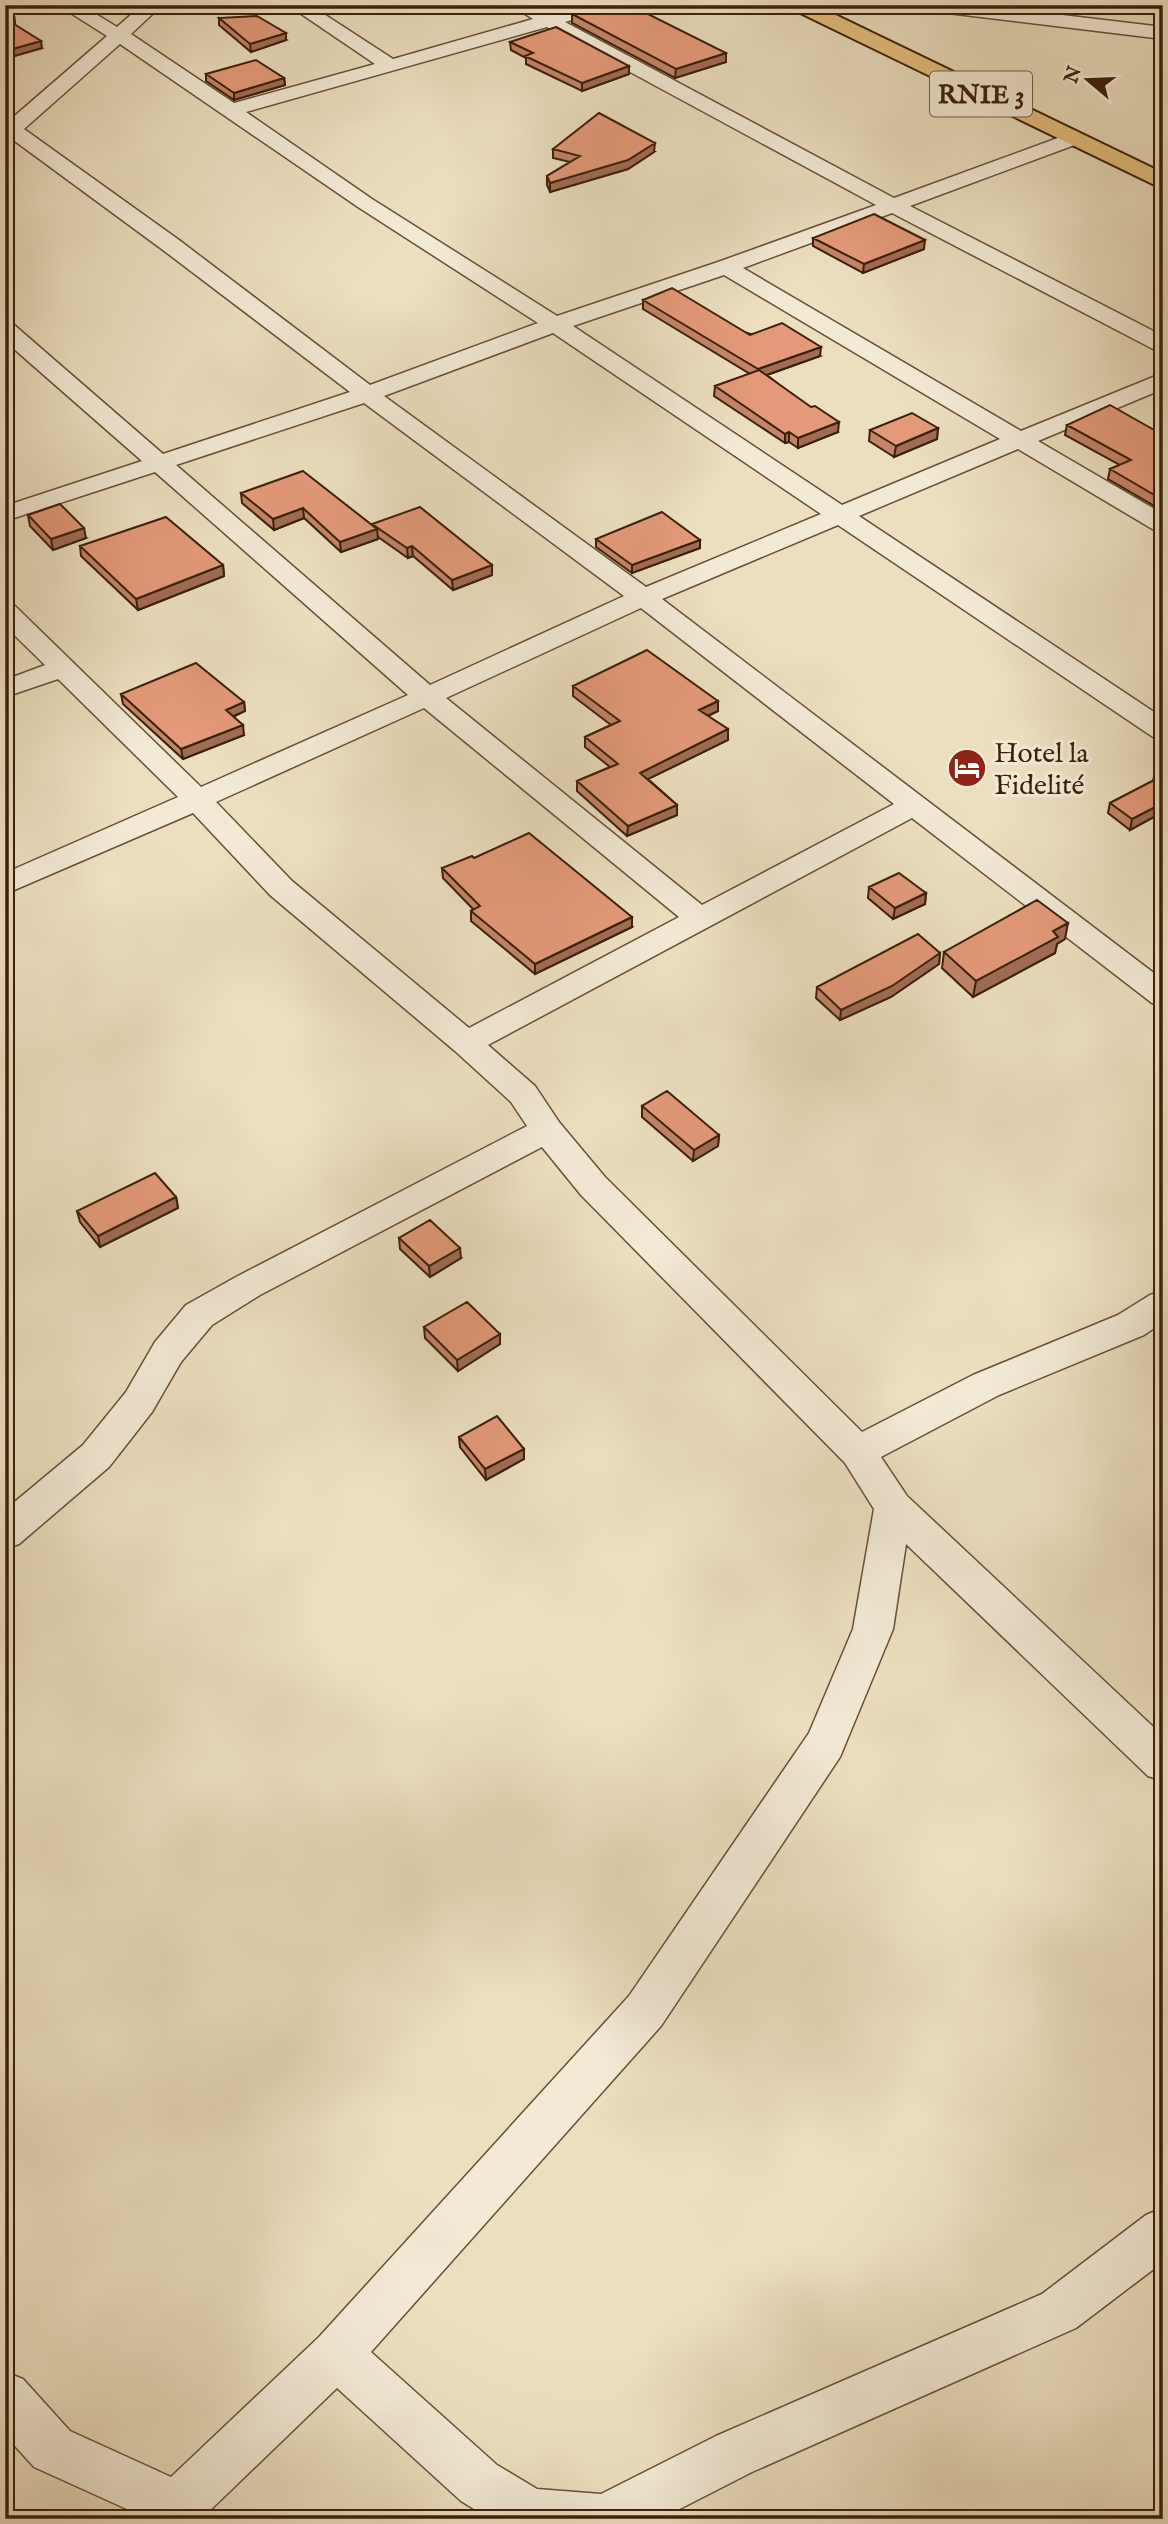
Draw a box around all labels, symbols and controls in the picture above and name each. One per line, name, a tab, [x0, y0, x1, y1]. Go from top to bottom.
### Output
north arrow	[1052, 46, 1122, 116]
text: N	[1059, 63, 1088, 88]
road number: RNIE 3	[930, 72, 1032, 116]
place label: Hotel la Fidelité	[994, 737, 1090, 804]
hotel icon: Hotel la Fidelité	[946, 747, 988, 789]

